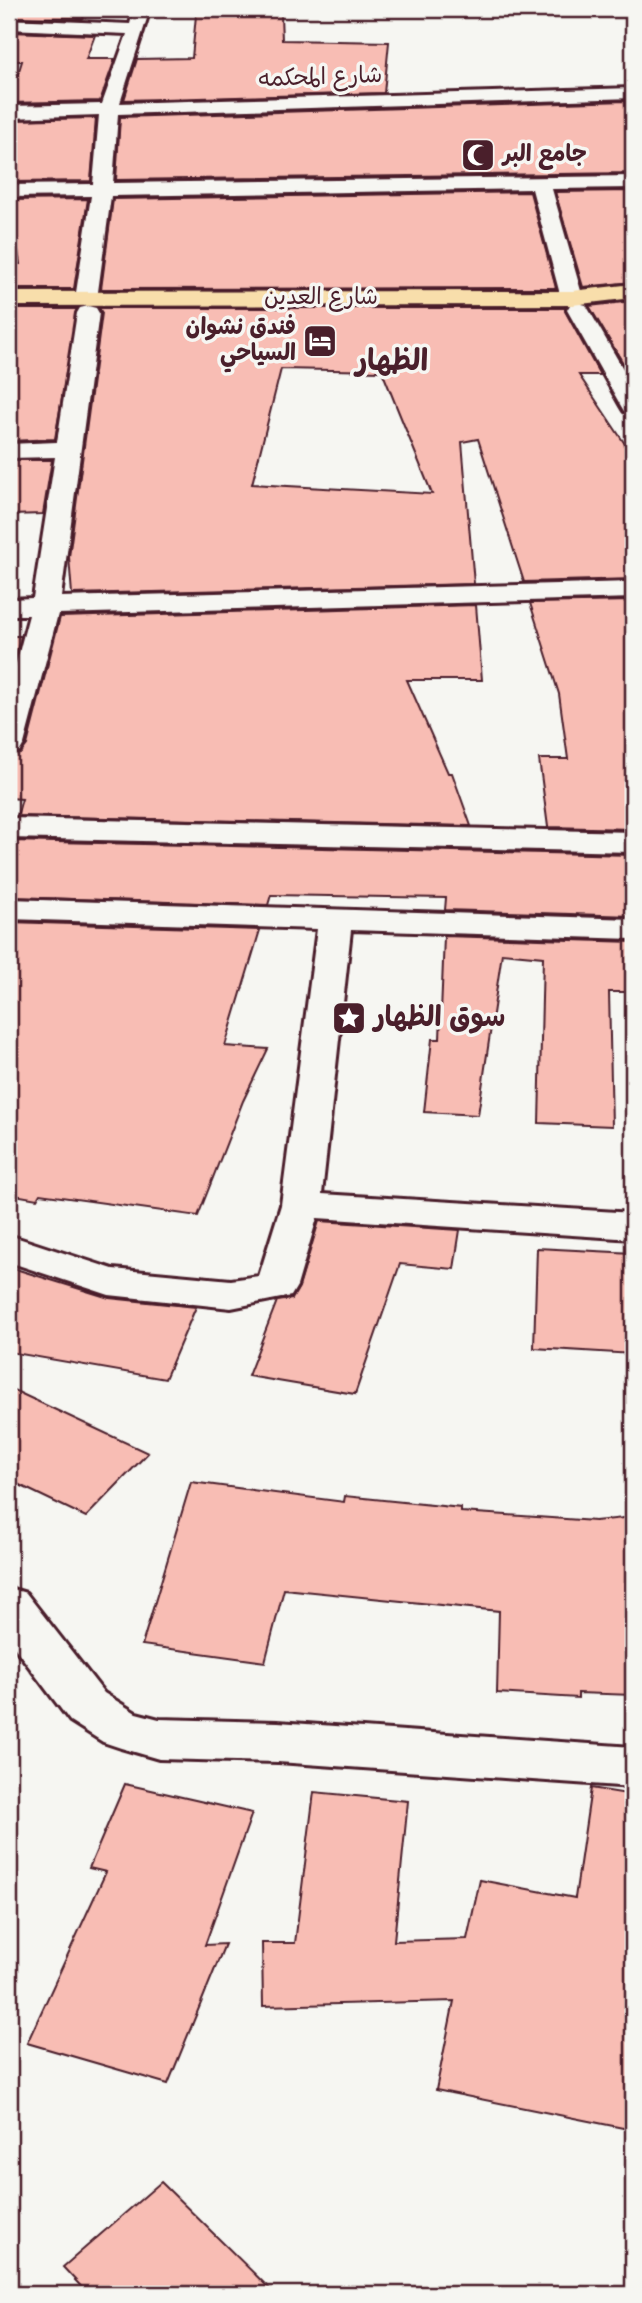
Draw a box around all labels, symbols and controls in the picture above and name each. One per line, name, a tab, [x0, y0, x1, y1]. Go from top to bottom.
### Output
street label: شارع المحكمه	[257, 61, 383, 95]
mosque icon: جامع البر	[459, 136, 497, 174]
place label: جامع البر	[501, 140, 587, 170]
street label: شارع العدين	[264, 283, 378, 313]
place label: فندق نشوان السياحي	[186, 313, 296, 373]
hotel icon: فندق نشوان السياحي	[301, 322, 339, 360]
district label: الظهار	[353, 342, 428, 381]
place icon: سوق الظهار	[330, 999, 368, 1037]
place label: سوق الظهار	[371, 1000, 505, 1037]

